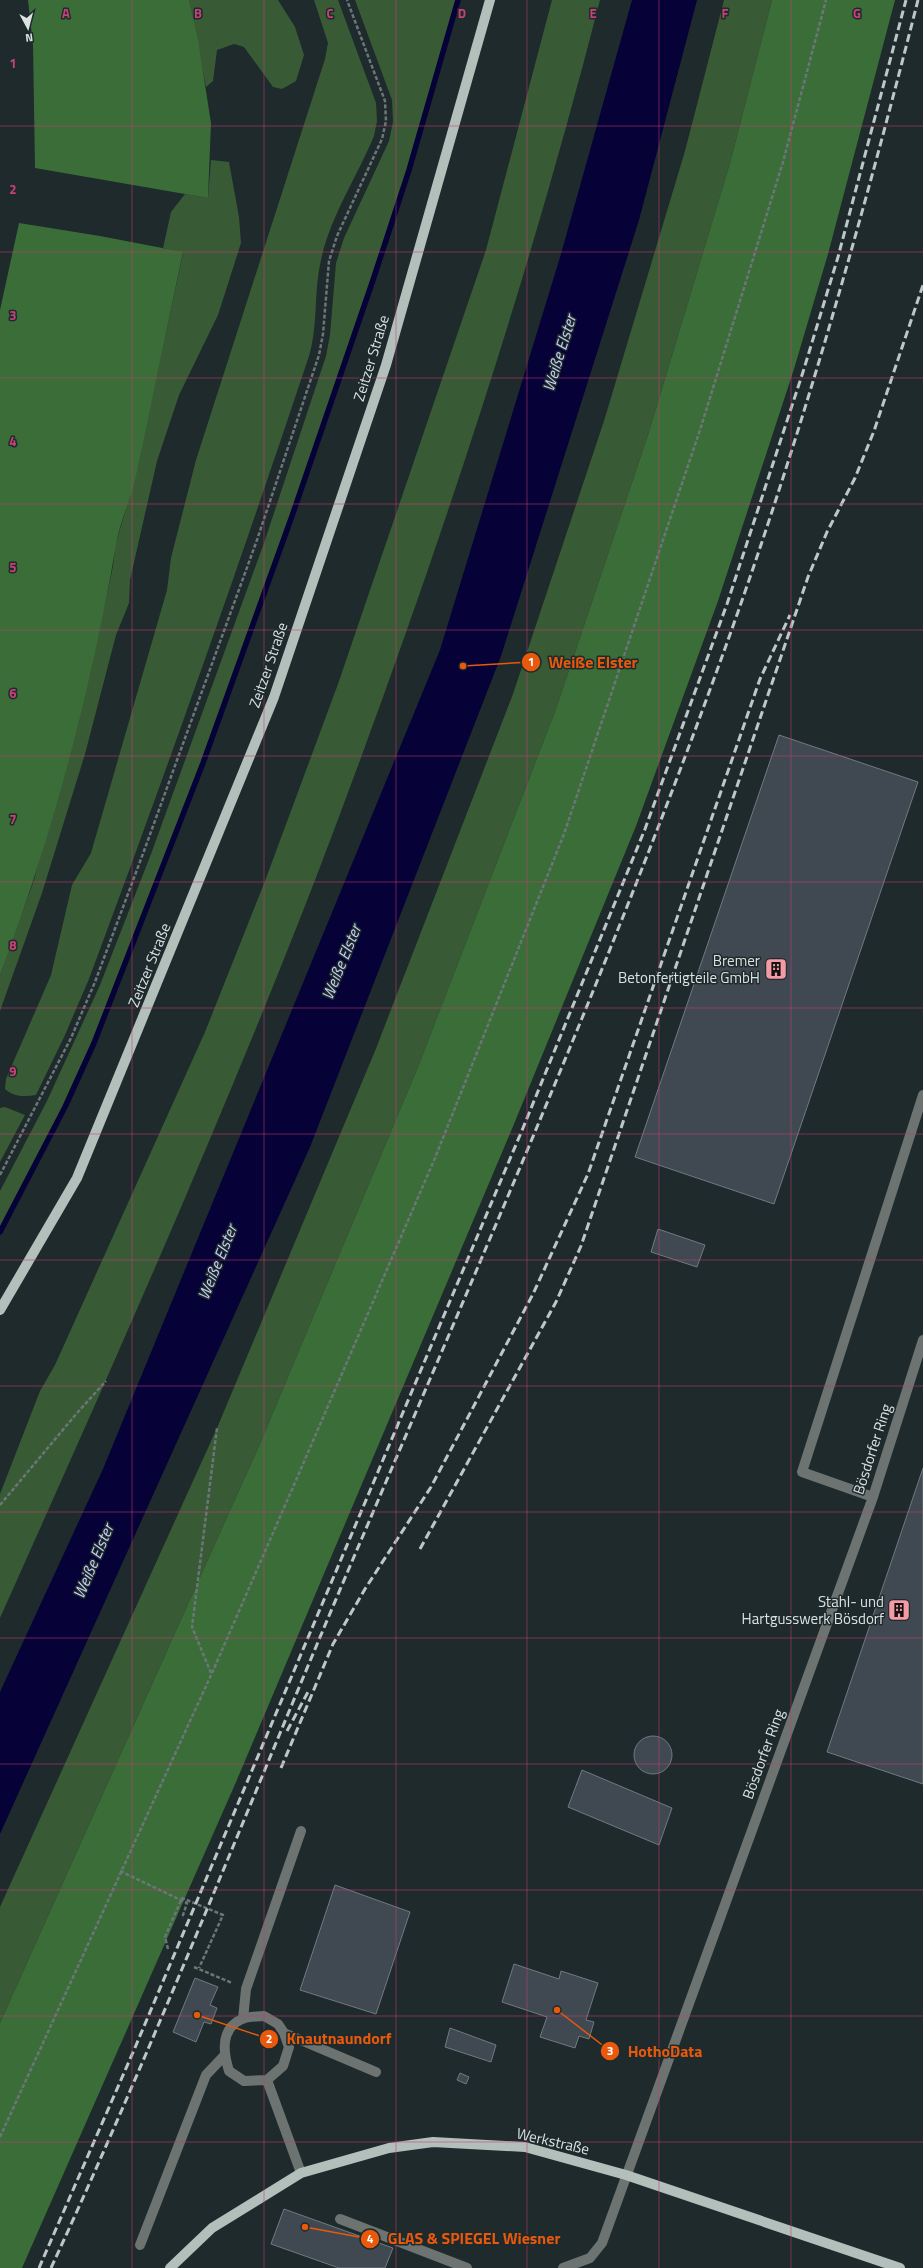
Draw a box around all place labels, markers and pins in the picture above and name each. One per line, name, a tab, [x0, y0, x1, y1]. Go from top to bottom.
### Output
callout: Weiße Elster	[521, 648, 646, 676]
place label: Bremer Betonfertigteile GmbH	[618, 949, 760, 989]
building icon: Bremer Betonfertigteile GmbH	[763, 956, 789, 982]
place label: Stahl- und Hartgusswerk Bösdorf	[742, 1590, 884, 1630]
building icon: Stahl- und Hartgusswerk Bösdorf	[886, 1597, 912, 1623]
callout: Knautnaundorf	[259, 2025, 400, 2053]
callout: HothoData	[600, 2037, 711, 2065]
callout: GLAS & SPIEGEL Wiesner	[360, 2225, 568, 2253]

